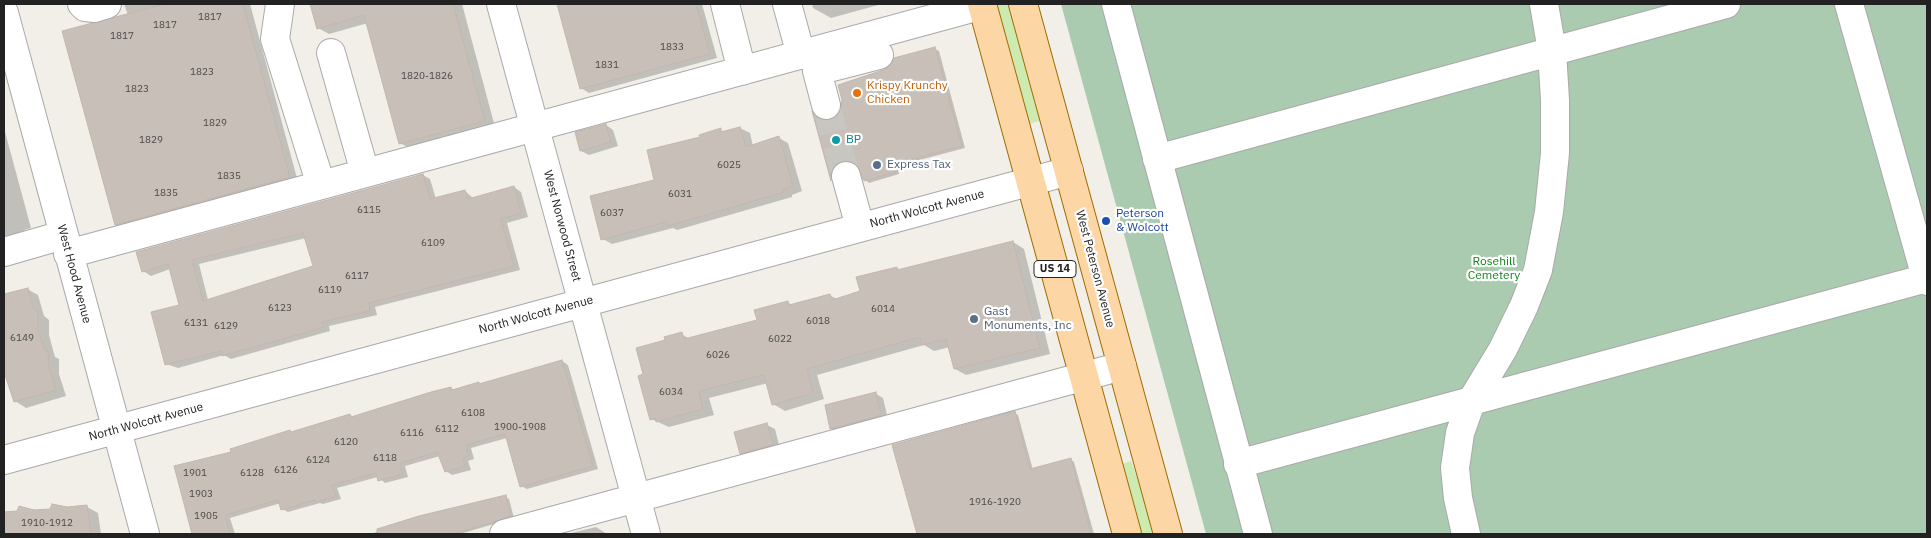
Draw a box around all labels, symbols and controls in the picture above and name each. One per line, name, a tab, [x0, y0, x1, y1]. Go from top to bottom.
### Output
house number: 1817	[198, 11, 222, 23]
house number: 1817	[153, 19, 177, 31]
house number: 1817	[110, 30, 134, 42]
house number: 1833	[660, 41, 684, 53]
house number: 1831	[595, 59, 619, 71]
house number: 1823	[190, 66, 214, 78]
house number: 1820-1826	[401, 70, 453, 82]
place label: Krispy Krunchy Chicken	[867, 79, 948, 107]
house number: 1823	[125, 83, 149, 95]
marker: Krispy Krunchy Chicken	[851, 87, 863, 99]
house number: 1829	[203, 117, 227, 129]
place label: BP	[846, 133, 861, 147]
house number: 1829	[139, 134, 163, 146]
marker: BP	[830, 134, 842, 146]
place label: Express Tax	[887, 158, 951, 172]
house number: 6025	[717, 159, 741, 171]
marker: Express Tax	[871, 159, 883, 171]
street label: West Norwood Street	[540, 169, 584, 283]
house number: 1835	[217, 170, 241, 182]
house number: 1835	[154, 187, 178, 199]
street label: North Wolcott Avenue	[868, 187, 986, 231]
house number: 6031	[668, 188, 692, 200]
house number: 6115	[357, 204, 381, 216]
house number: 6037	[600, 207, 624, 219]
place label: Peterson & Wolcott	[1116, 207, 1169, 235]
street label: West Peterson Avenue	[1072, 209, 1118, 329]
marker: Peterson & Wolcott	[1100, 215, 1112, 227]
street label: West Hood Avenue	[54, 223, 94, 325]
house number: 6109	[421, 237, 445, 249]
park label: Rosehill Cemetery	[1468, 255, 1520, 283]
road number: US 14	[1034, 260, 1076, 278]
house number: 6117	[345, 270, 369, 282]
house number: 6119	[318, 284, 342, 296]
street label: North Wolcott Avenue	[477, 293, 595, 337]
house number: 6123	[268, 302, 292, 314]
house number: 6014	[871, 303, 895, 315]
place label: Gast Monuments, Inc	[984, 305, 1072, 333]
marker: Gast Monuments, Inc	[968, 313, 980, 325]
house number: 6018	[806, 315, 830, 327]
house number: 6131	[184, 317, 208, 329]
house number: 6129	[214, 320, 238, 332]
house number: 6149	[10, 332, 34, 344]
house number: 6022	[768, 333, 792, 345]
house number: 6026	[706, 349, 730, 361]
house number: 6034	[659, 386, 683, 398]
street label: North Wolcott Avenue	[87, 400, 205, 444]
house number: 6108	[461, 407, 485, 419]
house number: 1900-1908	[494, 421, 546, 433]
house number: 6112	[435, 423, 459, 435]
house number: 6116	[400, 427, 424, 439]
house number: 6120	[334, 436, 358, 448]
house number: 6118	[373, 452, 397, 464]
house number: 6124	[306, 454, 330, 466]
house number: 6126	[274, 464, 298, 476]
house number: 1901	[183, 467, 207, 479]
house number: 6128	[240, 467, 264, 479]
house number: 1903	[189, 488, 213, 500]
house number: 1916-1920	[969, 496, 1021, 508]
house number: 1905	[194, 510, 218, 522]
house number: 1910-1912	[21, 517, 73, 529]

